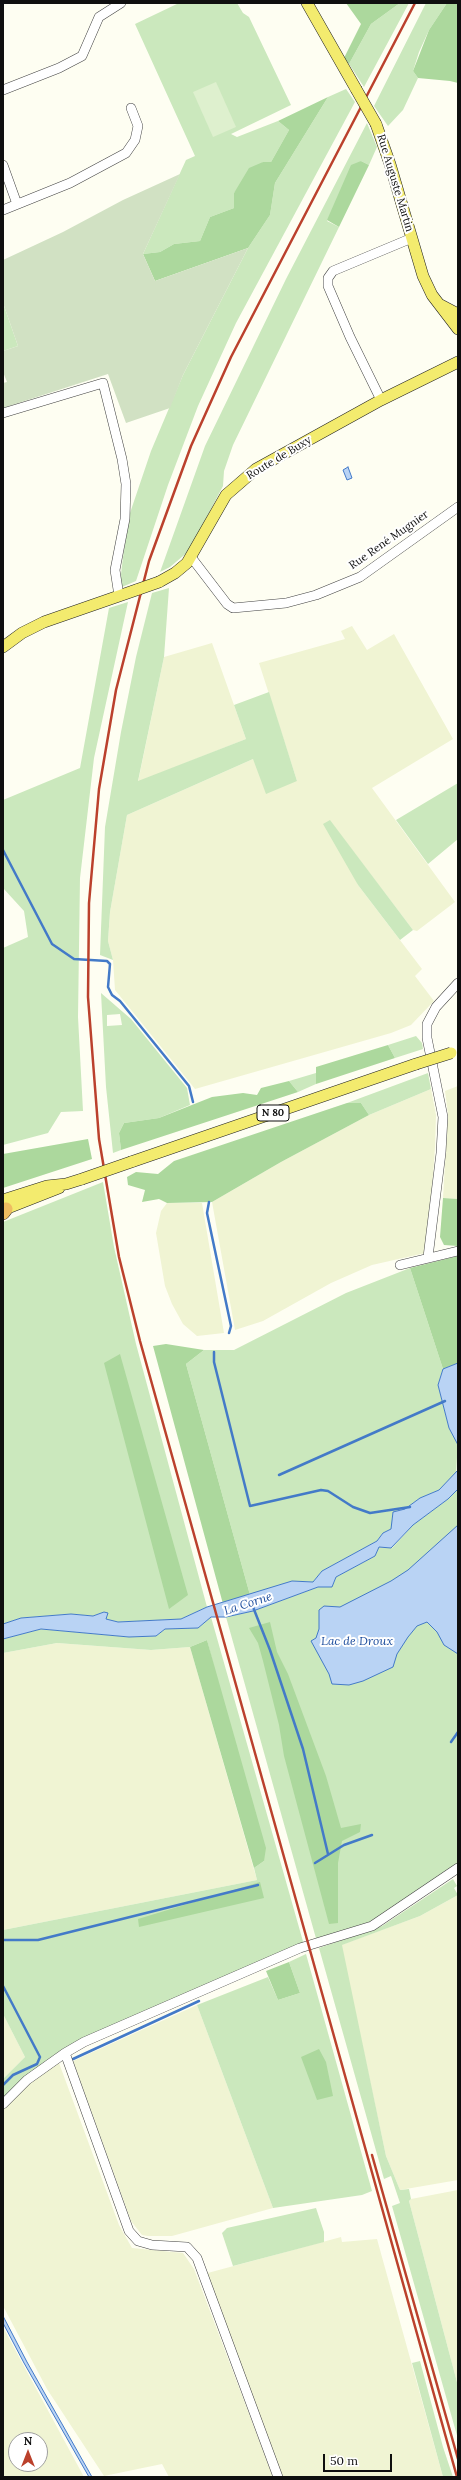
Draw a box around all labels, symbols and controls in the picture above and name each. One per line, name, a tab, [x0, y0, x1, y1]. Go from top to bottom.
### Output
street label: Rue Auguste Martin	[374, 133, 416, 233]
street label: Route de Buxy	[244, 433, 314, 483]
street label: Rue René Mugnier	[347, 508, 431, 572]
road number: N 80	[257, 1105, 289, 1121]
water label: La Corne	[222, 1589, 274, 1619]
water label: Lac de Droux	[321, 1635, 393, 1649]
north arrow	[8, 2432, 48, 2472]
text: N	[24, 2434, 32, 2448]
scale bar	[325, 2446, 394, 2472]
text: 50 m	[330, 2453, 358, 2468]

